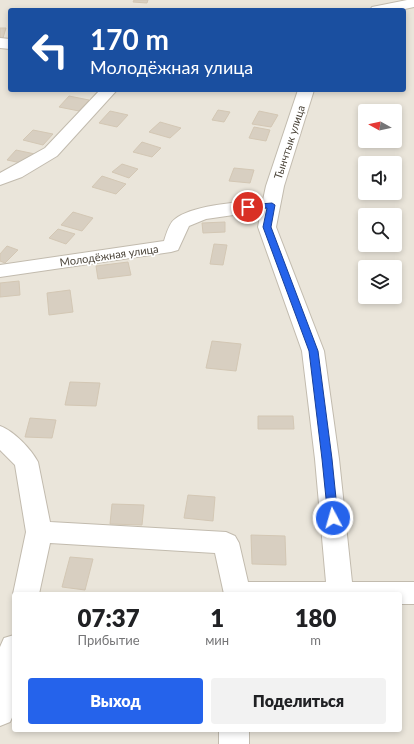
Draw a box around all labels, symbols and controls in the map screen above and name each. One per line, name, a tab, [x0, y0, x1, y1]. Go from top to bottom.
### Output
text: 170 m	[90, 22, 169, 56]
icon: left	[24, 24, 76, 76]
text: Молодёжная улица	[90, 56, 253, 78]
street label: Тынчтык улица	[271, 103, 307, 181]
north arrow	[358, 104, 402, 148]
map controls	[358, 104, 402, 304]
button: sound	[358, 156, 402, 200]
pin	[231, 190, 265, 224]
icon: arrive	[237, 196, 259, 218]
button: search	[358, 208, 402, 252]
street label: Молодёжная улица	[59, 242, 159, 268]
button: layers	[358, 260, 402, 304]
position arrow	[312, 497, 354, 539]
text: 07:37	[78, 603, 140, 632]
text: 1	[210, 603, 224, 632]
text: 180	[295, 603, 336, 632]
text: Прибытие	[78, 632, 140, 648]
text: мин	[205, 632, 229, 648]
text: m	[310, 632, 321, 648]
button: Выход	[28, 678, 203, 724]
button: Поделиться	[211, 678, 386, 724]

